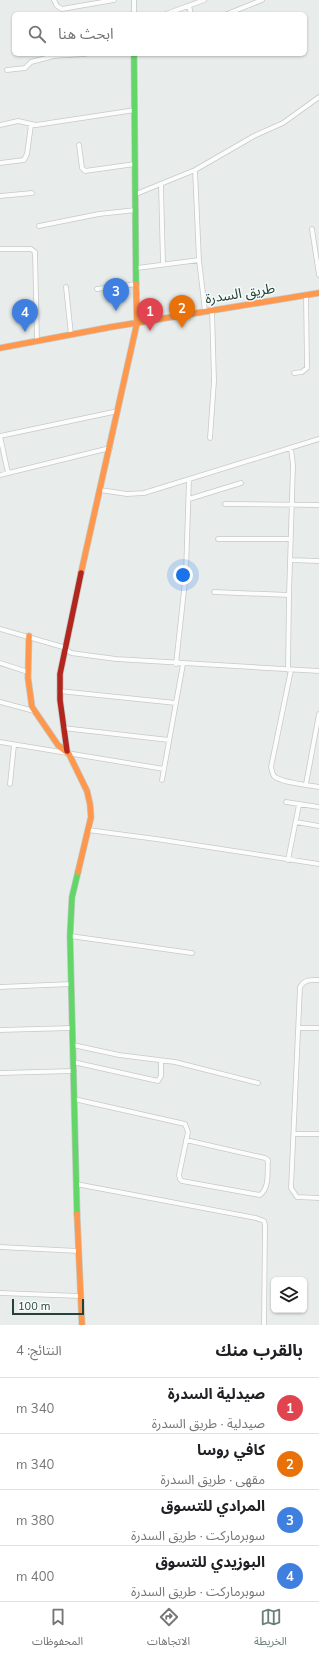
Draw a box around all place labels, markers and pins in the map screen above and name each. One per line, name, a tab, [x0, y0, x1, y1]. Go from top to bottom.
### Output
pin: 3	[103, 278, 129, 311]
pin: 2	[169, 295, 195, 328]
pin: 1	[137, 298, 163, 331]
pin: 4	[12, 299, 38, 332]

